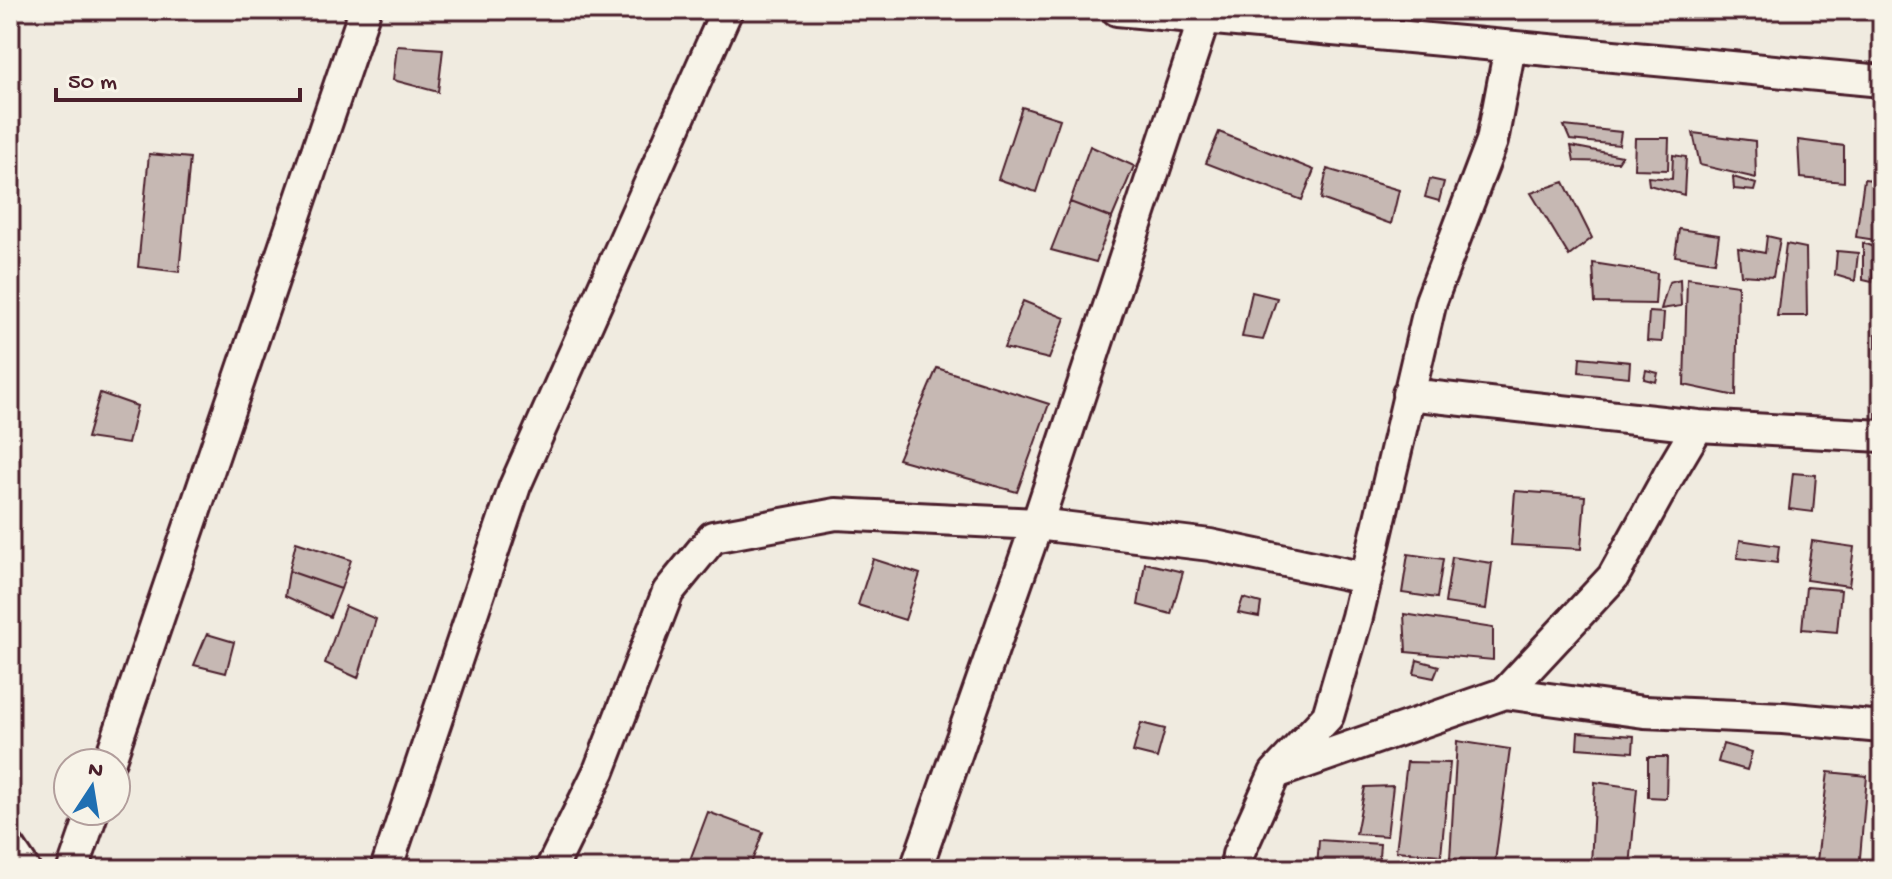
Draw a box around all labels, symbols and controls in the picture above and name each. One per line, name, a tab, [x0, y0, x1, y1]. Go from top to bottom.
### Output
scale bar	[56, 52, 300, 102]
text: 50 m	[68, 69, 117, 98]
north arrow	[52, 747, 132, 827]
text: N	[86, 757, 105, 786]

